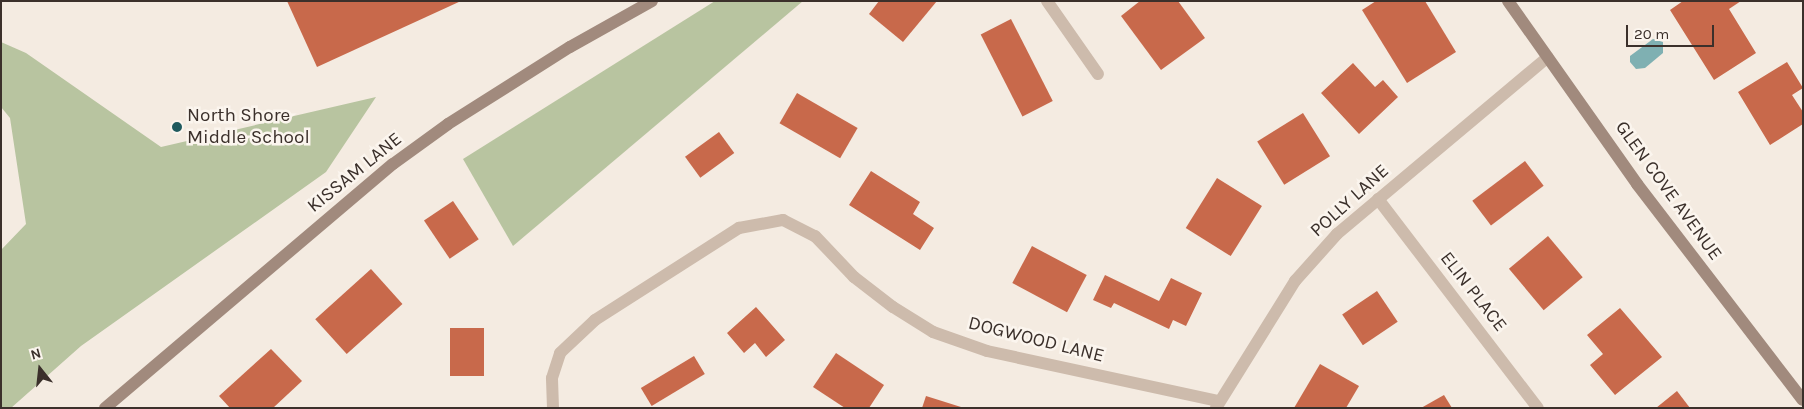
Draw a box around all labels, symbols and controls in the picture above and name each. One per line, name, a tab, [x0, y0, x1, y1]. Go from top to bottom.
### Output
scale bar	[1629, 15, 1716, 47]
text: 20 m	[1634, 25, 1669, 43]
place label: North Shore Middle School	[187, 105, 310, 149]
street label: GLEN COVE AVENUE	[1610, 117, 1726, 265]
marker: North Shore Middle School	[171, 121, 183, 133]
street label: KISSAM LANE	[303, 128, 407, 218]
street label: POLLY LANE	[1306, 160, 1394, 242]
street label: ELIN PLACE	[1435, 248, 1511, 336]
street label: DOGWOOD LANE	[966, 312, 1106, 368]
north arrow	[15, 344, 65, 394]
text: N	[29, 345, 43, 364]

